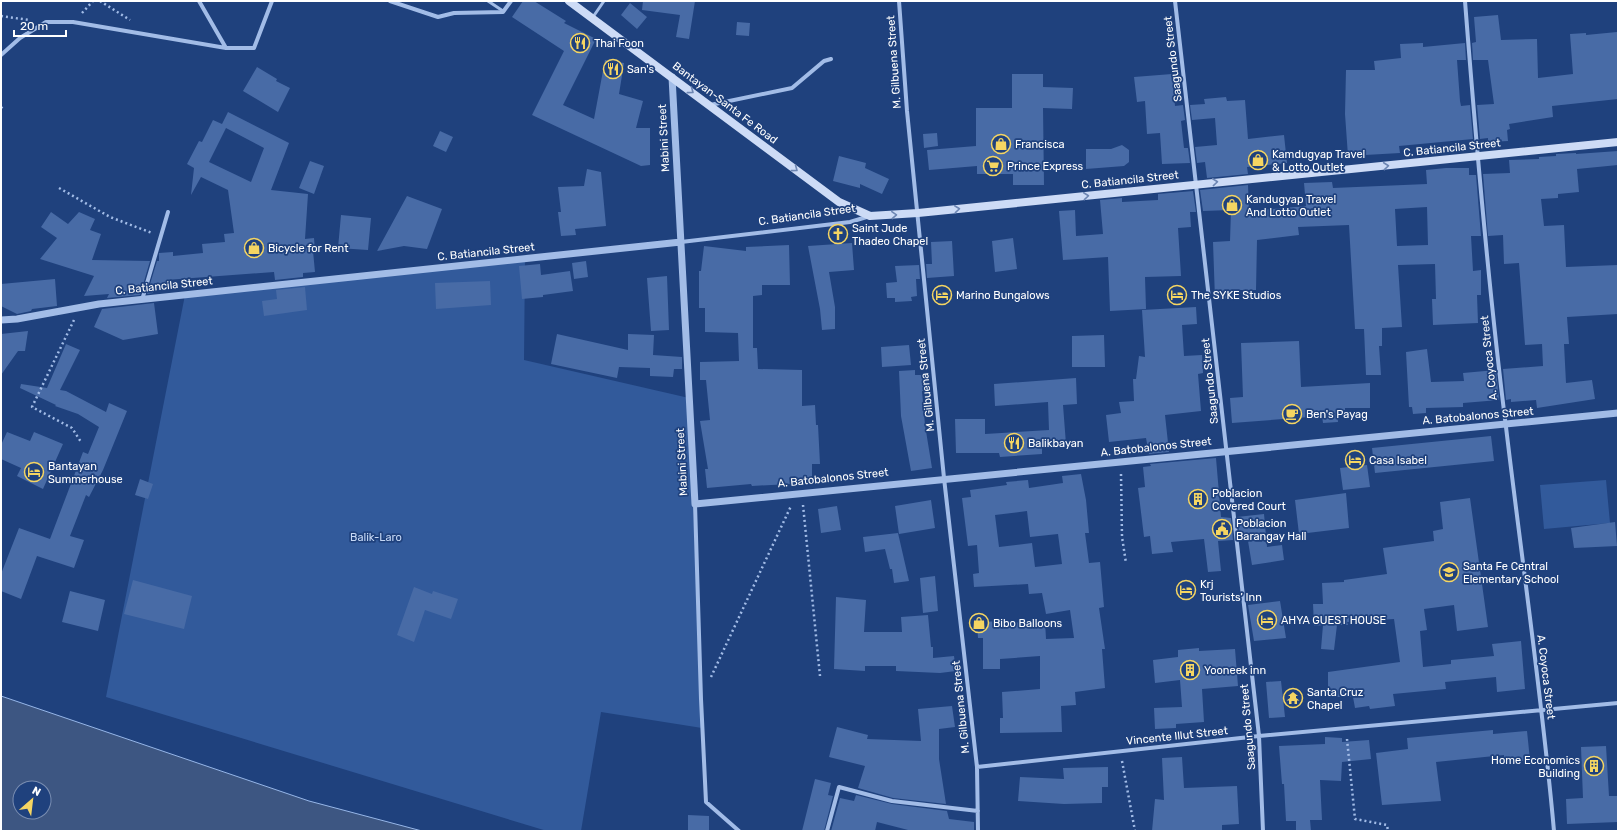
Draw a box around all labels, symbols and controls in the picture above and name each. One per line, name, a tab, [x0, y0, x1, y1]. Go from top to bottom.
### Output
scale bar	[14, 12, 66, 38]
street label: M. Gilbuena Street	[884, 14, 904, 109]
street label: Saagundo Street	[1161, 15, 1185, 103]
text: 20 m	[20, 19, 48, 33]
restaurant icon: Thai Foon	[569, 32, 591, 54]
place label: Thai Foon	[594, 37, 644, 50]
restaurant icon: San's	[602, 58, 624, 80]
street label: Bantayan-Santa Fe Road	[670, 59, 780, 147]
place label: San's	[627, 63, 654, 76]
one-way arrow	[686, 86, 693, 93]
street label: Mabini Street	[656, 103, 672, 172]
shop icon: Francisca	[990, 133, 1012, 155]
street label: C. Batiancila Street	[1403, 136, 1502, 160]
place label: Francisca	[1015, 138, 1065, 151]
place label: Kamdugyap Travel & Lotto Outlet	[1272, 148, 1365, 174]
shop icon: Kamdugyap Travel & Lotto Outlet	[1247, 149, 1269, 171]
supermarket icon: Prince Express	[982, 155, 1004, 177]
place label: Prince Express	[1007, 160, 1083, 173]
one-way arrow	[1383, 161, 1389, 170]
one-way arrow	[790, 164, 797, 171]
street label: C. Batiancila Street	[1081, 168, 1180, 192]
one-way arrow	[1212, 178, 1218, 187]
one-way arrow	[1083, 192, 1089, 201]
place label: Kandugyap Travel And Lotto Outlet	[1246, 193, 1336, 219]
shop icon: Kandugyap Travel And Lotto Outlet	[1221, 194, 1243, 216]
street label: C. Batiancila Street	[758, 202, 857, 228]
one-way arrow	[953, 205, 960, 214]
one-way arrow	[891, 210, 897, 219]
place label: Saint Jude Thadeo Chapel	[852, 222, 928, 248]
church icon: Saint Jude Thadeo Chapel	[827, 223, 849, 245]
shop icon: Bicycle for Rent	[243, 237, 265, 259]
street label: C. Batiancila Street	[437, 240, 536, 264]
place label: Bicycle for Rent	[268, 242, 349, 255]
street label: C. Batiancila Street	[115, 274, 214, 298]
hotel icon: Marino Bungalows	[931, 284, 953, 306]
hotel icon: The SYKE Studios	[1166, 284, 1188, 306]
place label: Marino Bungalows	[956, 289, 1050, 302]
place label: The SYKE Studios	[1191, 289, 1282, 302]
street label: A. Coyoca Street	[1478, 314, 1500, 401]
street label: M. Gilbuena Street	[915, 337, 937, 432]
street label: Saagundo Street	[1199, 337, 1221, 425]
cafe icon: Ben's Payag	[1281, 403, 1303, 425]
street label: A. Batobalonos Street	[1422, 405, 1535, 427]
place label: Ben's Payag	[1306, 408, 1368, 421]
street label: Mabini Street	[674, 427, 690, 496]
restaurant icon: Balikbayan	[1003, 432, 1025, 454]
street label: A. Batobalonos Street	[1100, 435, 1213, 459]
place label: Balikbayan	[1028, 437, 1084, 450]
hotel icon: Casa Isabel	[1344, 449, 1366, 471]
place label: Casa Isabel	[1369, 454, 1427, 467]
place label: Bantayan Summerhouse	[48, 460, 123, 486]
hotel icon: Bantayan Summerhouse	[23, 461, 45, 483]
street label: A. Batobalonos Street	[777, 466, 890, 490]
place label: Poblacion Covered Court	[1212, 487, 1286, 513]
building icon: Poblacion Covered Court	[1187, 488, 1209, 510]
place label: Poblacion Barangay Hall	[1236, 517, 1307, 543]
public building icon: Poblacion Barangay Hall	[1211, 518, 1233, 540]
park label: Balik-Laro	[350, 531, 402, 544]
place label: Santa Fe Central Elementary School	[1463, 560, 1559, 586]
school or university icon: Santa Fe Central Elementary School	[1438, 561, 1460, 583]
place label: Krj Tourists’ Inn	[1200, 578, 1262, 604]
hotel icon: Krj Tourists’ Inn	[1175, 579, 1197, 601]
hotel icon: AHYA GUEST HOUSE	[1256, 609, 1278, 631]
shop icon: Bibo Balloons	[968, 612, 990, 634]
place label: AHYA GUEST HOUSE	[1281, 614, 1387, 627]
place label: Bibo Balloons	[993, 617, 1063, 630]
street label: A. Coyoca Street	[1534, 634, 1558, 721]
street label: M. Gilbuena Street	[950, 659, 972, 754]
building icon: Yooneek inn	[1179, 659, 1201, 681]
place label: Yooneek inn	[1204, 664, 1266, 677]
street label: Saagundo Street	[1238, 683, 1258, 771]
place label: Santa Cruz Chapel	[1307, 686, 1364, 712]
temple icon: Santa Cruz Chapel	[1282, 687, 1304, 709]
street label: Vincente Illut Street	[1125, 724, 1229, 748]
place label: Home Economics Building	[1491, 754, 1580, 780]
building icon: Home Economics Building	[1583, 755, 1605, 777]
north arrow	[12, 780, 52, 820]
text: N	[30, 784, 43, 799]

